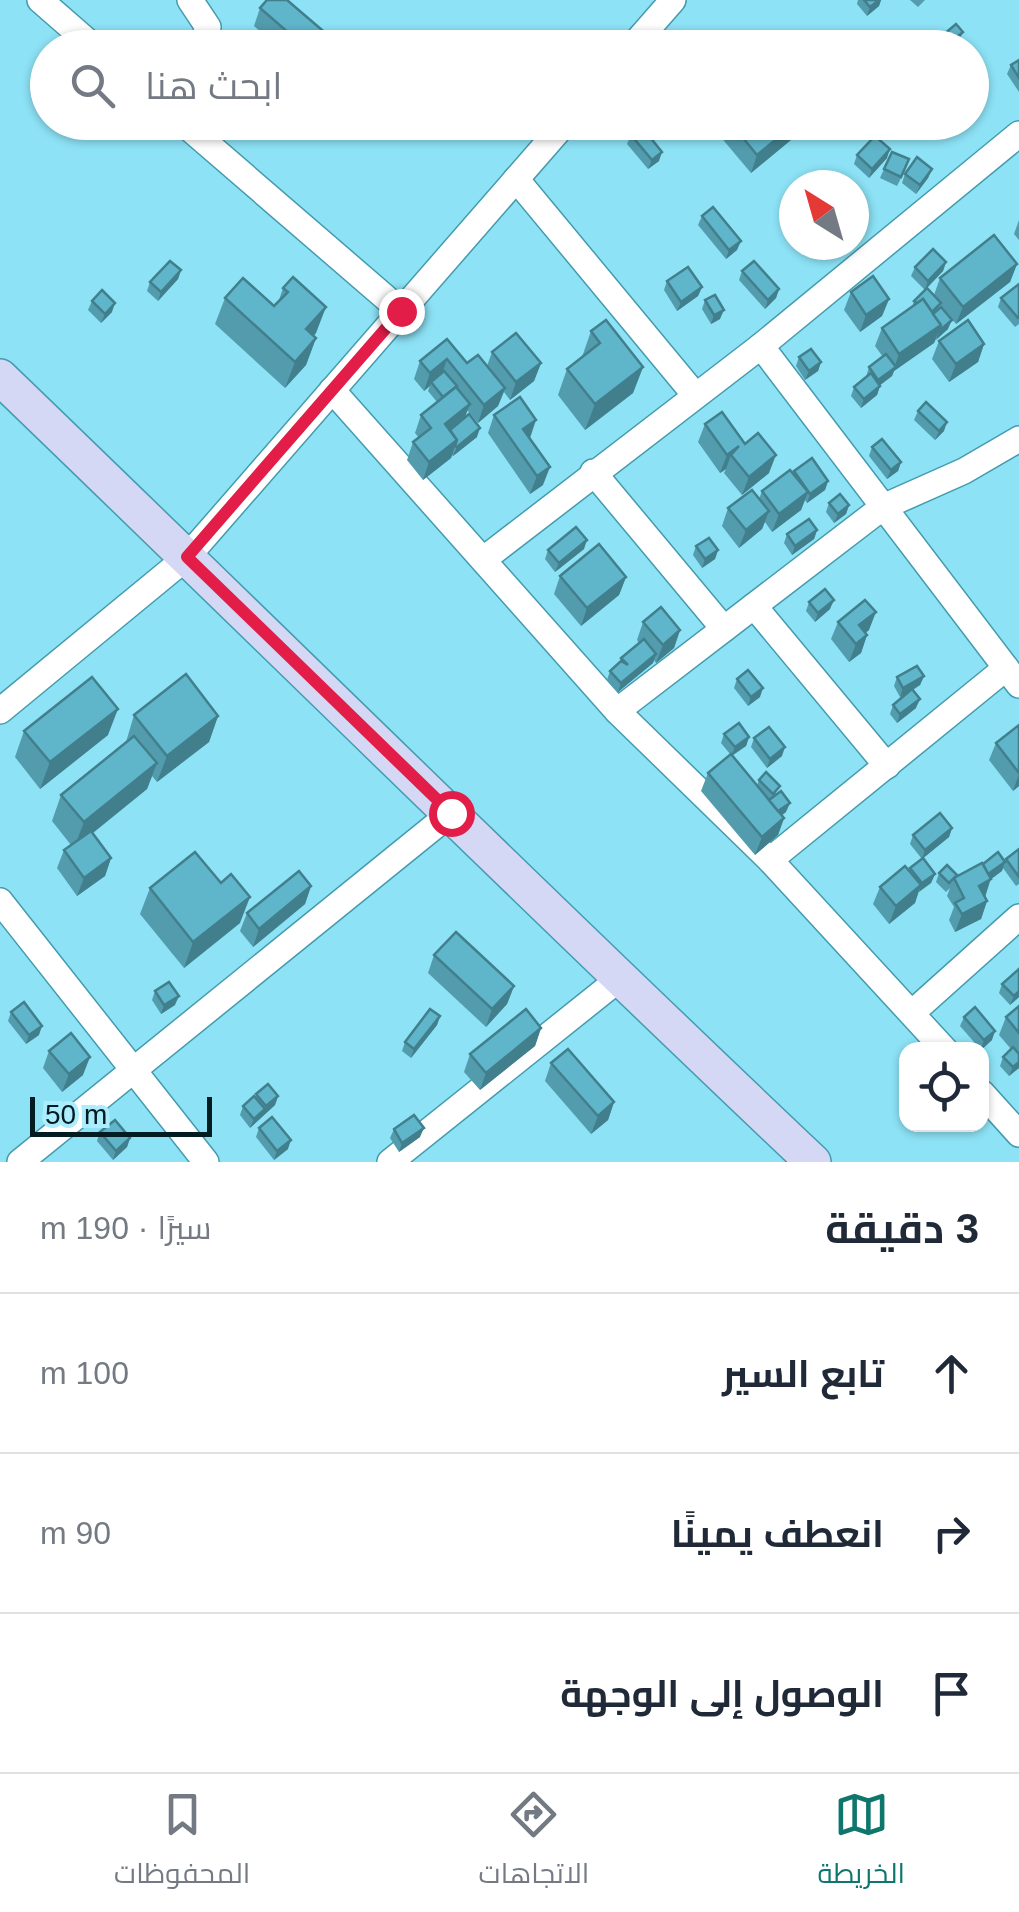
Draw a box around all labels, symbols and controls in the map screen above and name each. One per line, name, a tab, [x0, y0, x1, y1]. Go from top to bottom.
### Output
search box	[30, 30, 989, 140]
icon: search	[65, 58, 120, 113]
text: ابحث هنا	[145, 65, 283, 107]
north arrow	[779, 170, 869, 260]
route end	[379, 289, 425, 335]
route start	[429, 791, 475, 837]
map controls	[899, 1042, 989, 1132]
button: locate	[899, 1042, 989, 1132]
scale bar	[30, 1092, 212, 1136]
text: 50 m	[45, 1099, 107, 1130]
text: 3 دقيقة	[825, 1205, 979, 1252]
text: سيرًا · 190 m	[40, 1210, 211, 1246]
icon: ahead	[924, 1346, 979, 1401]
text: تابع السير	[722, 1353, 884, 1395]
text: 100 m	[40, 1355, 129, 1391]
icon: right	[924, 1506, 979, 1561]
text: انعطف يمينًا	[671, 1513, 884, 1555]
text: 90 m	[40, 1515, 111, 1551]
icon: arrive	[924, 1666, 979, 1721]
text: الوصول إلى الوجهة	[560, 1673, 884, 1715]
tab: المحفوظات	[114, 1787, 250, 1899]
tab: الاتجاهات	[479, 1787, 589, 1899]
tab: الخريطة	[818, 1787, 905, 1899]

